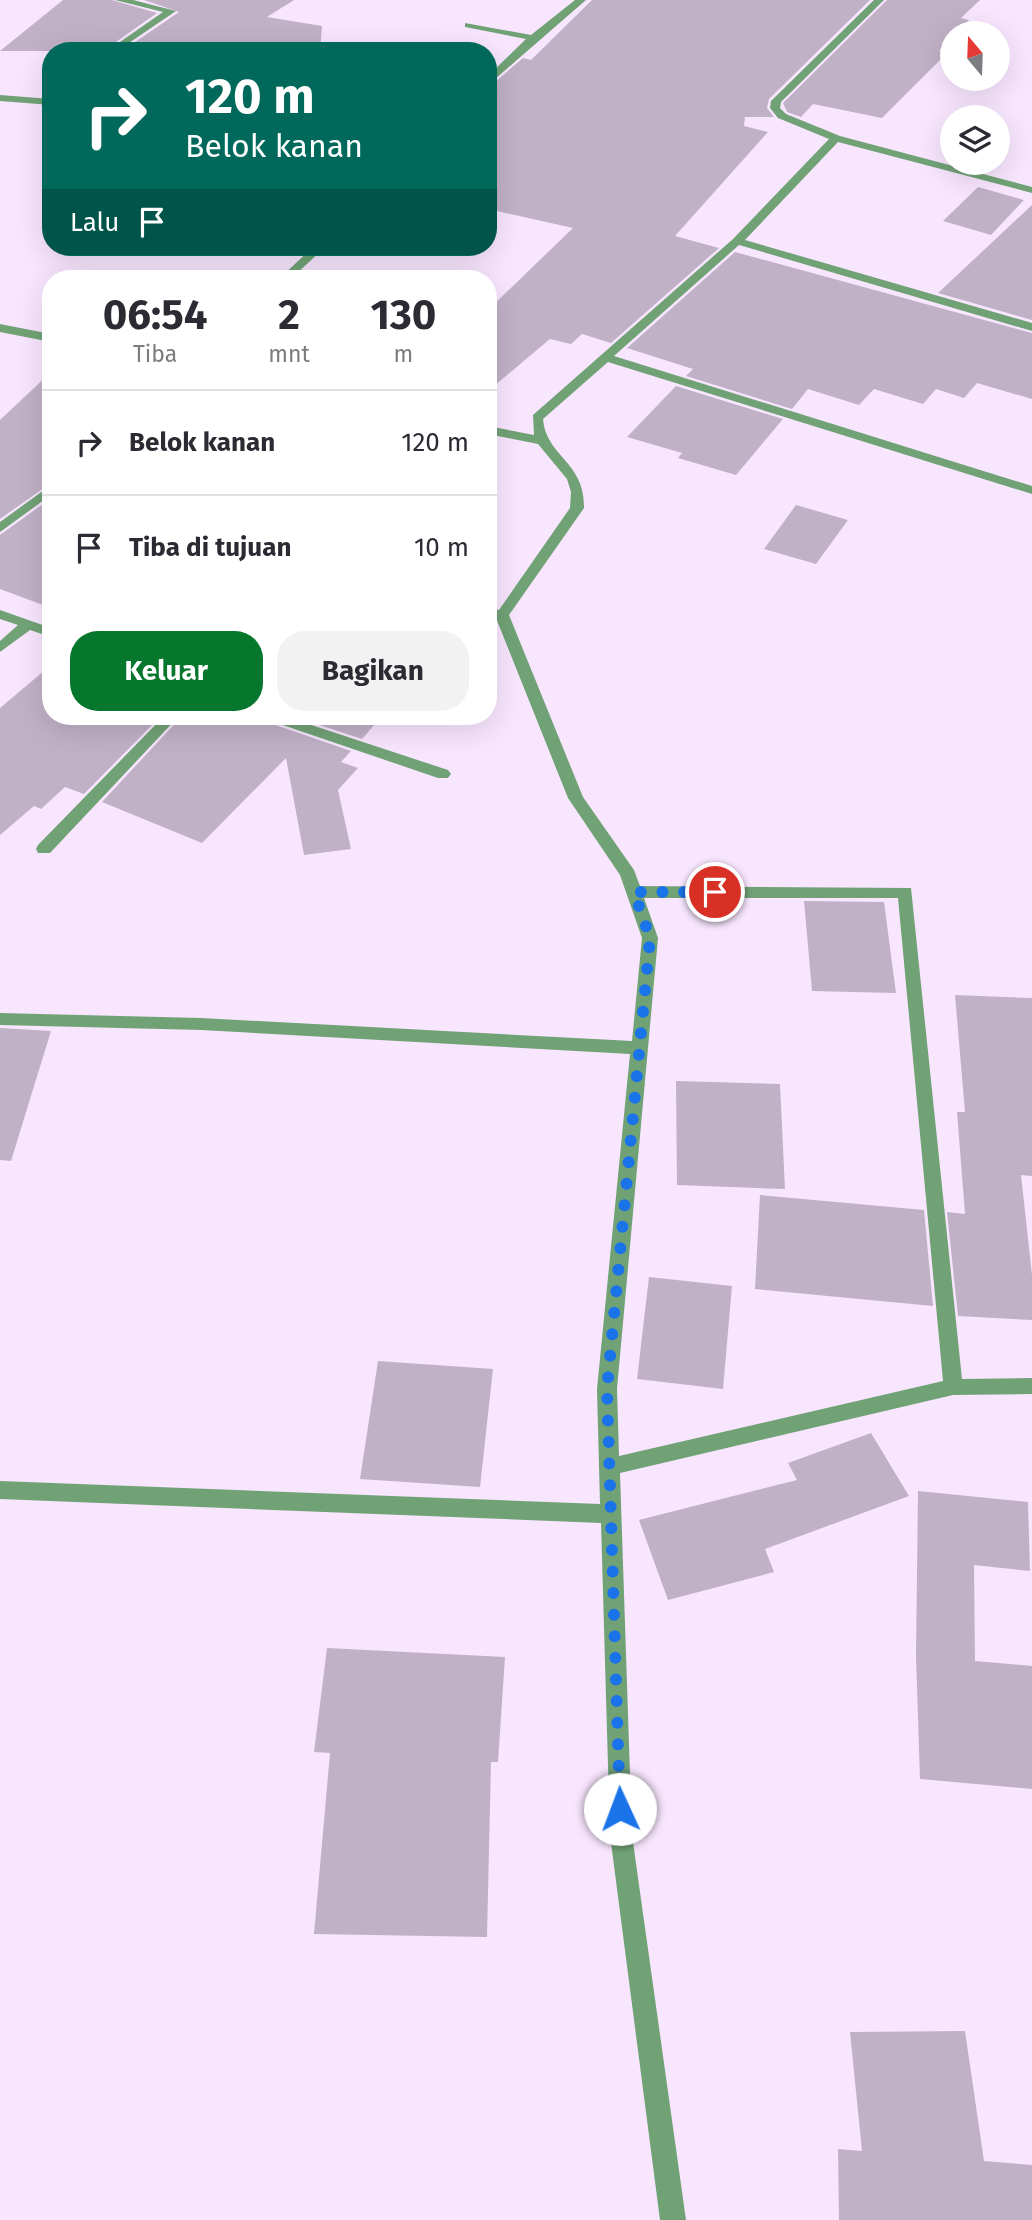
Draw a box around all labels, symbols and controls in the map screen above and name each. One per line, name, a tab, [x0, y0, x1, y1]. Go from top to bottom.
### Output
north arrow	[940, 21, 1010, 91]
map controls	[940, 21, 1010, 175]
text: 120 m	[185, 67, 315, 126]
icon: right	[70, 70, 161, 161]
button: layers	[940, 105, 1010, 175]
text: Belok kanan	[185, 127, 363, 165]
icon: arrive	[133, 203, 171, 241]
text: Lalu	[70, 207, 119, 238]
text: 06:54	[103, 290, 208, 340]
text: 2	[278, 290, 300, 340]
text: 130	[370, 290, 436, 340]
text: Tiba	[133, 340, 177, 368]
text: mnt	[268, 340, 310, 368]
text: m	[393, 340, 413, 368]
icon: right	[70, 424, 108, 462]
text: Belok kanan	[129, 427, 275, 458]
text: 120 m	[401, 427, 469, 458]
icon: arrive	[70, 529, 108, 567]
text: Tiba di tujuan	[129, 532, 291, 563]
text: 10 m	[414, 532, 469, 563]
button: Keluar	[70, 631, 263, 711]
button: Bagikan	[277, 631, 469, 711]
pin	[685, 862, 745, 922]
icon: arrive	[696, 873, 734, 911]
position arrow	[583, 1772, 657, 1846]

